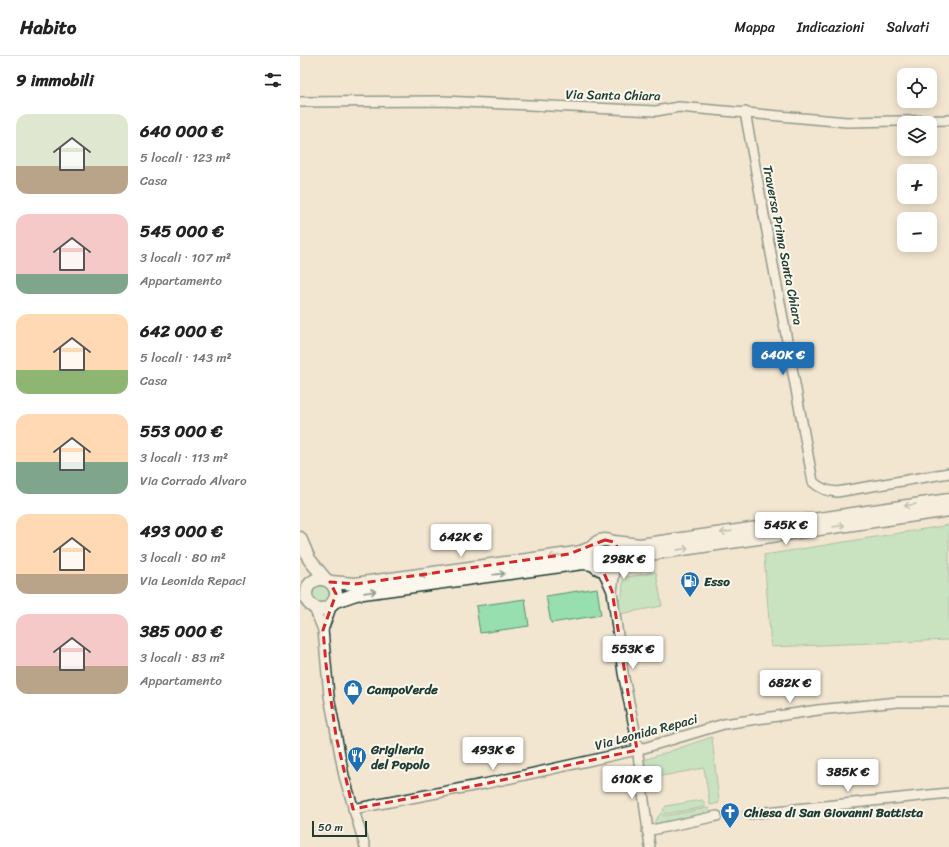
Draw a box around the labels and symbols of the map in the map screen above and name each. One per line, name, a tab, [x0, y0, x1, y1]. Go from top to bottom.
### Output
street label: Via Santa Chiara	[565, 83, 661, 107]
street label: Traversa Prima Santa Chiara	[756, 163, 810, 327]
pin: 640K €	[750, 342, 816, 376]
one-way arrow	[904, 501, 917, 509]
pin: 545K €	[753, 512, 819, 546]
one-way arrow	[832, 522, 845, 530]
pin: 642K €	[428, 524, 494, 558]
one-way arrow	[720, 528, 733, 536]
one-way arrow	[676, 545, 689, 553]
pin: 298K €	[591, 546, 657, 580]
one-way arrow	[549, 552, 562, 560]
one-way arrow	[492, 570, 505, 578]
fuel station icon: Esso	[679, 570, 701, 598]
place label: Esso	[704, 570, 730, 593]
one-way arrow	[420, 571, 433, 578]
one-way arrow	[363, 588, 376, 596]
pin: 553K €	[600, 636, 666, 670]
pin: 682K €	[757, 670, 823, 704]
shop icon: CampoVerde	[342, 678, 364, 706]
place label: CampoVerde	[366, 678, 438, 701]
street label: Via Leonida Repaci	[592, 707, 700, 757]
pin: 493K €	[460, 737, 526, 771]
place label: Griglieria del Popolo	[370, 738, 430, 776]
restaurant icon: Griglieria del Popolo	[346, 745, 368, 773]
pin: 385K €	[815, 759, 881, 793]
pin: 610K €	[599, 766, 665, 800]
church icon: Chiesa di San Giovanni Battista	[719, 801, 741, 829]
place label: Chiesa di San Giovanni Battista	[743, 801, 924, 824]
scale bar	[312, 819, 367, 838]

